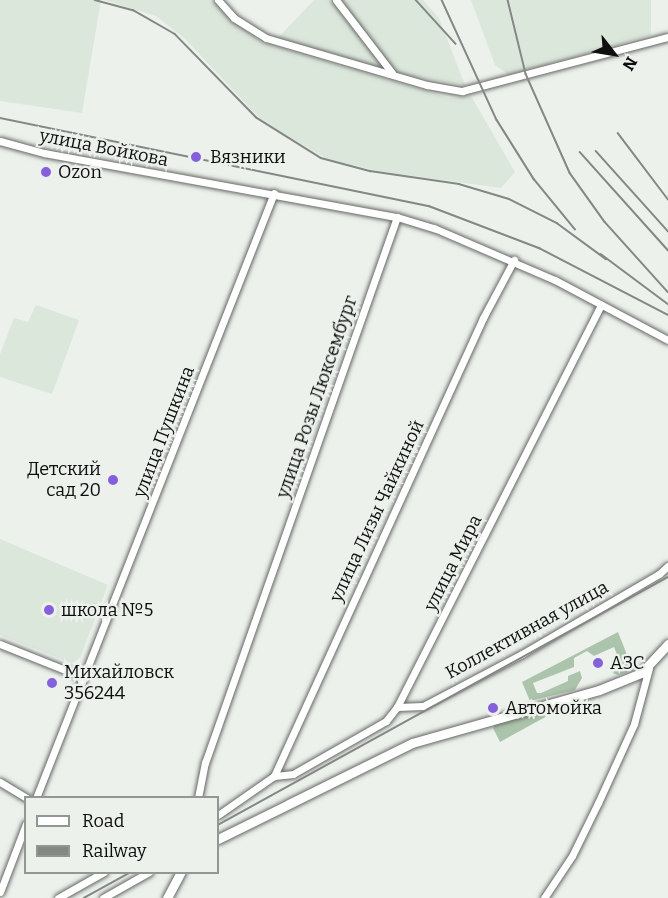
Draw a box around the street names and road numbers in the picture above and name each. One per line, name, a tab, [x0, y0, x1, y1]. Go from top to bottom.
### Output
street label: улица Войкова	[38, 125, 170, 171]
street label: улица Розы Люксембург	[272, 293, 362, 501]
street label: улица Пушкина	[129, 363, 199, 501]
street label: улица Лизы Чайкиной	[325, 417, 429, 605]
street label: улица Мира	[420, 511, 486, 615]
street label: Коллективная улица	[442, 576, 612, 684]

